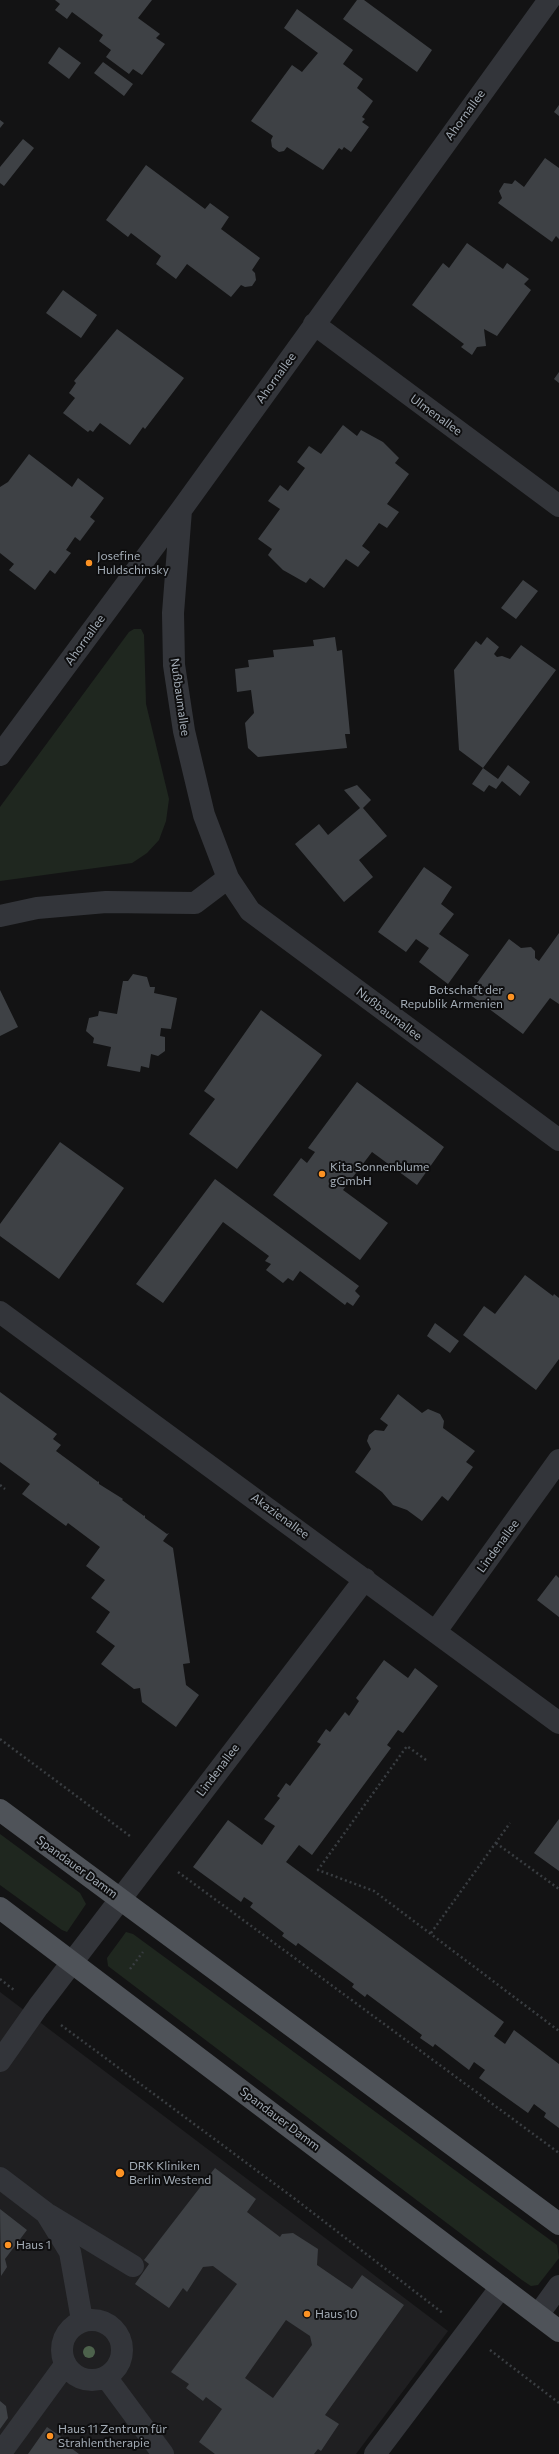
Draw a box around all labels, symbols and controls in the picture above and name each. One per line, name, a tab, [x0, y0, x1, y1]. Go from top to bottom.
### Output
street label: Ahornallee	[442, 87, 488, 143]
street label: Ahornallee	[253, 350, 299, 406]
street label: Ulmenallee	[407, 391, 465, 439]
place label: Josefine Huldschinsky	[97, 549, 169, 577]
marker: Josefine Huldschinsky	[84, 558, 94, 568]
street label: Ahornallee	[62, 612, 108, 668]
street label: Nußbaumallee	[167, 657, 193, 737]
place label: Botschaft der Republik Armenien	[400, 983, 503, 1011]
street label: Nußbaumallee	[353, 985, 425, 1043]
marker: Botschaft der Republik Armenien	[506, 992, 516, 1002]
place label: Kita Sonnenblume gGmbH	[330, 1160, 429, 1188]
marker: Kita Sonnenblume gGmbH	[317, 1169, 327, 1179]
street label: Akazienallee	[248, 1490, 312, 1542]
street label: Lindenallee	[474, 1517, 522, 1575]
street label: Lindenallee	[194, 1741, 242, 1799]
street label: Spandauer Damm	[34, 1833, 120, 1901]
street label: Spandauer Damm	[237, 2084, 323, 2154]
place label: DRK Kliniken Berlin Westend	[129, 2159, 211, 2187]
marker: DRK Kliniken Berlin Westend	[114, 2167, 126, 2179]
place label: Haus 1	[16, 2238, 51, 2252]
marker: Haus 1	[3, 2240, 13, 2250]
place label: Haus 10	[315, 2307, 358, 2321]
marker: Haus 10	[302, 2309, 312, 2319]
place label: Haus 11 Zentrum für Strahlentherapie	[58, 2422, 167, 2450]
marker: Haus 11 Zentrum für Strahlentherapie	[45, 2431, 55, 2441]

